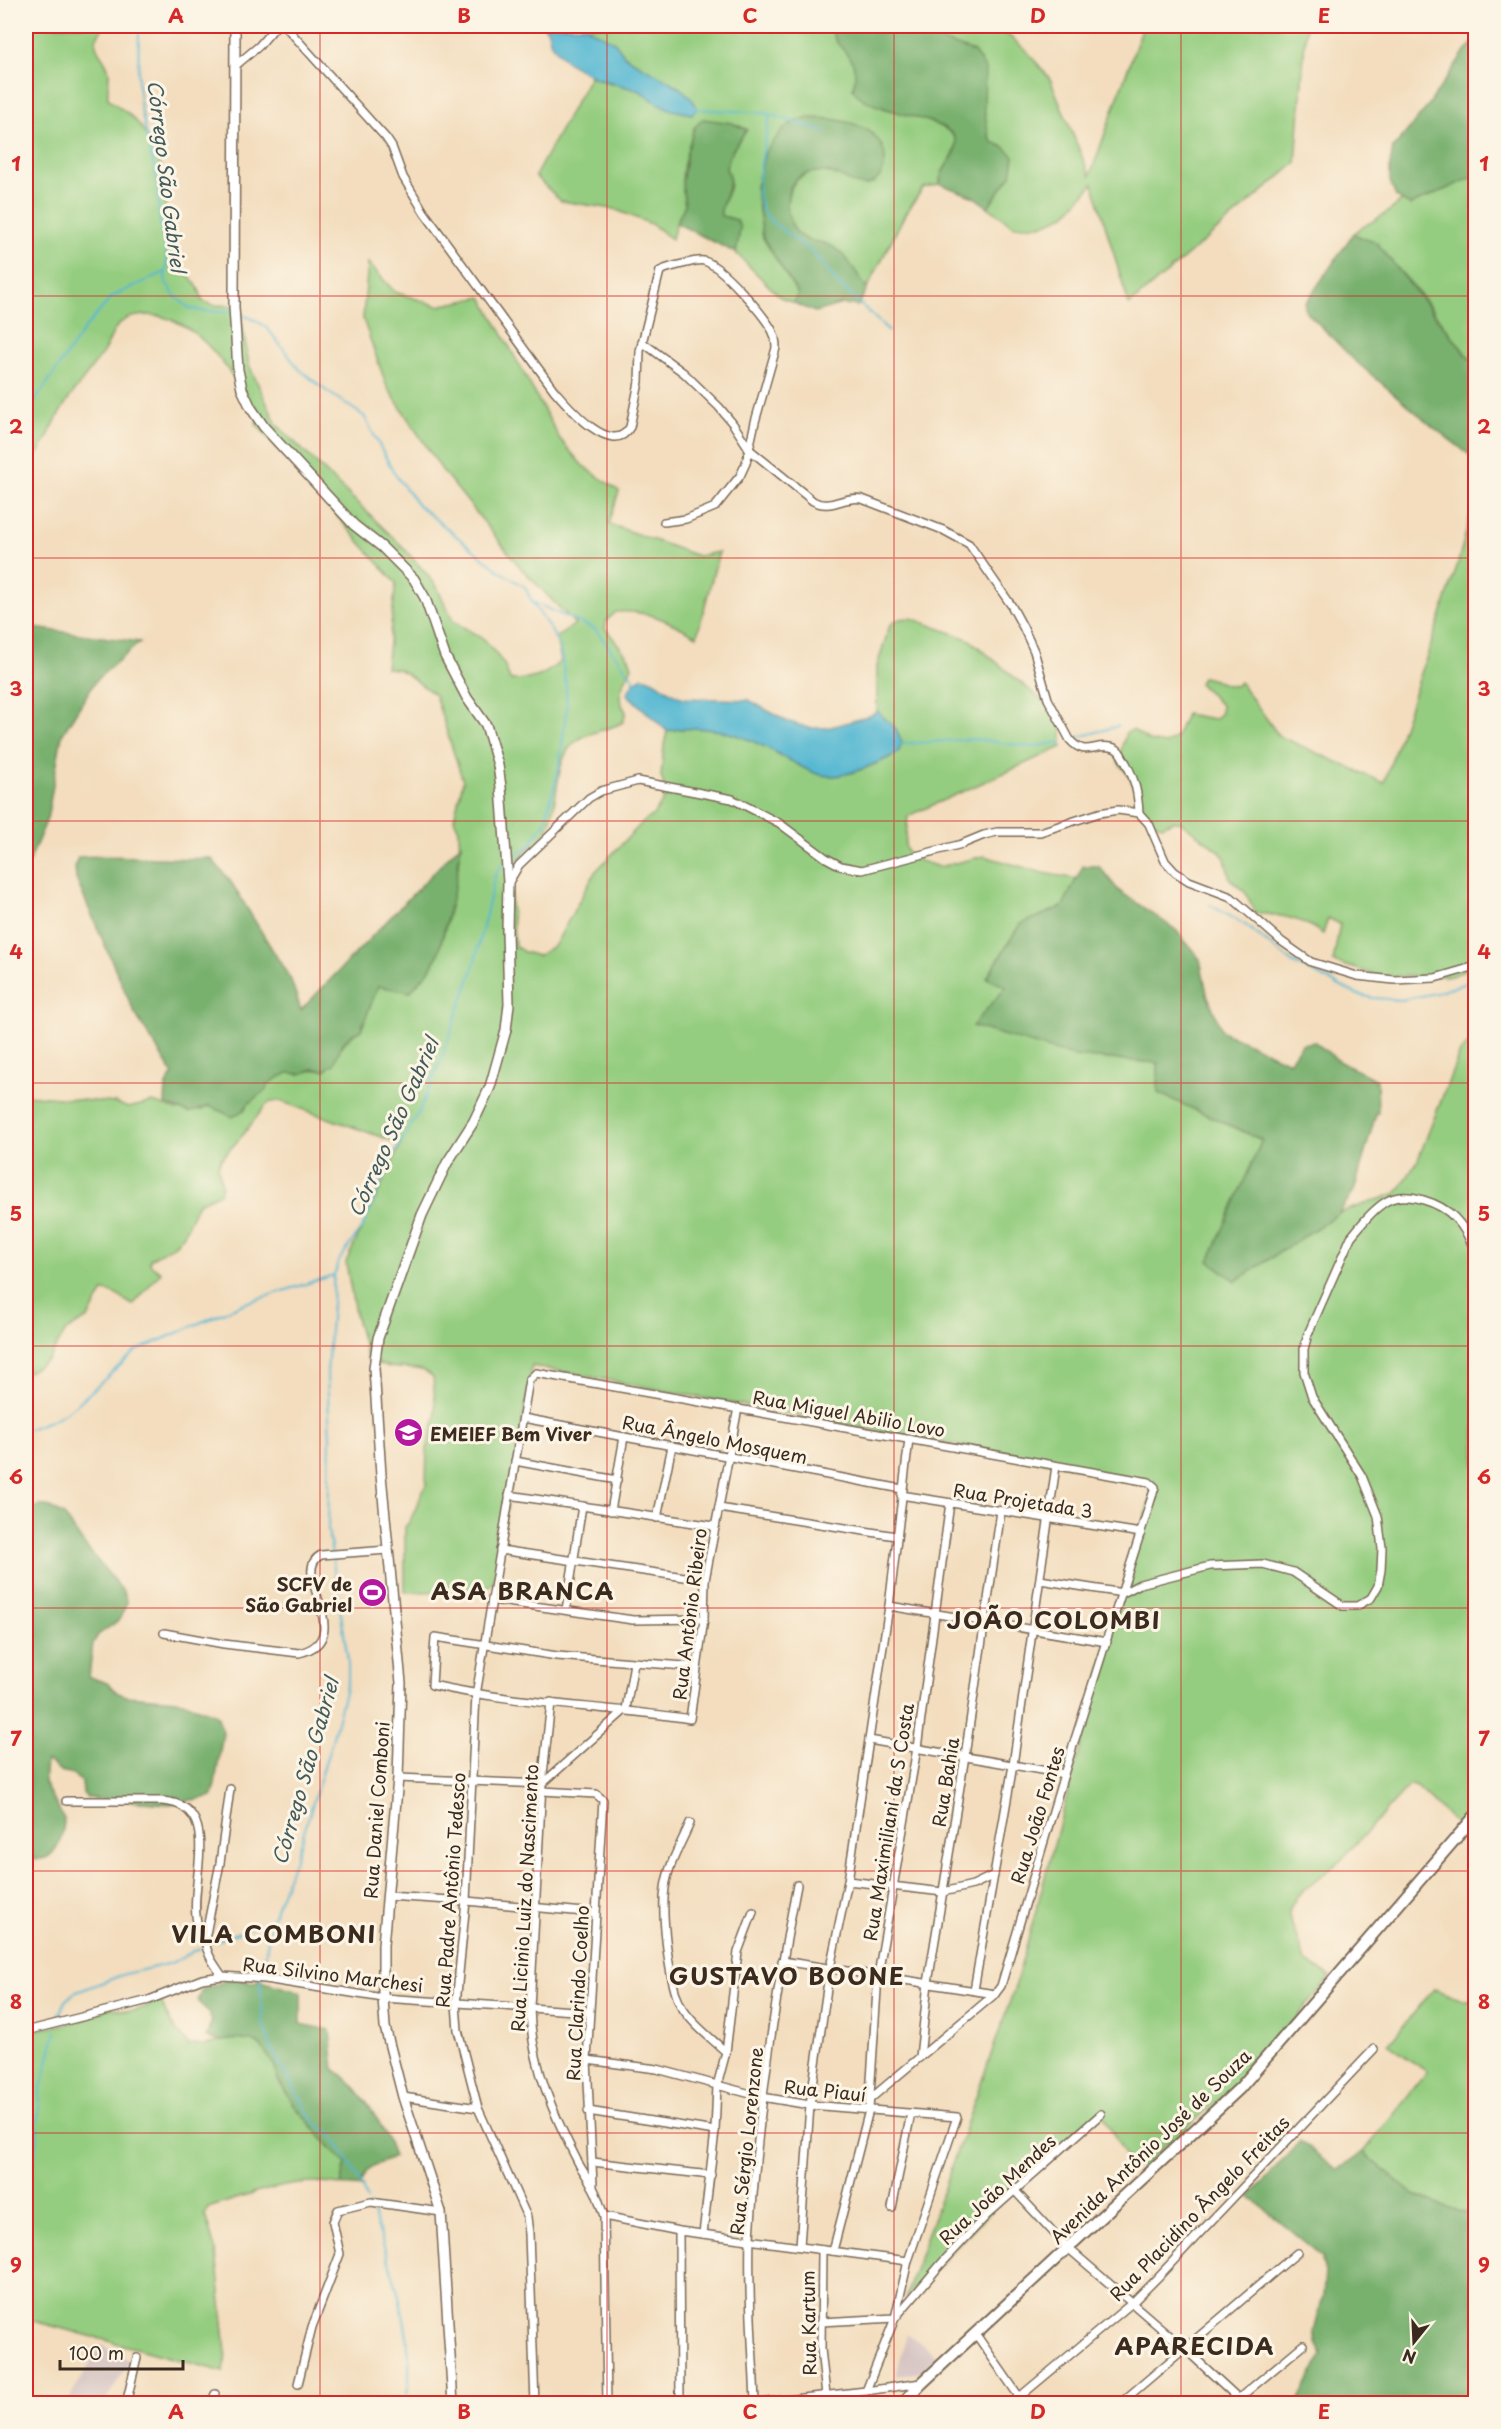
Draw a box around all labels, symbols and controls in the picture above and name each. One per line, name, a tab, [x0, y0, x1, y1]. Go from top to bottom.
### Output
text: A	[168, 0, 184, 30]
text: B	[457, 0, 471, 30]
text: C	[742, 0, 758, 30]
text: D	[1030, 0, 1046, 30]
text: E	[1318, 0, 1330, 30]
water label: Córrego São Gabriel	[140, 78, 194, 277]
text: 1	[11, 148, 21, 178]
text: 1	[1479, 148, 1489, 178]
text: 2	[9, 411, 23, 441]
text: 2	[1477, 411, 1491, 441]
text: 3	[9, 673, 23, 703]
text: 3	[1477, 673, 1491, 703]
text: 4	[9, 936, 23, 966]
text: 4	[1477, 936, 1491, 966]
water label: Córrego São Gabriel	[340, 1029, 447, 1221]
text: 5	[10, 1198, 22, 1228]
text: 5	[1478, 1198, 1490, 1228]
street label: Rua Miguel Abilio Lovo	[751, 1383, 947, 1443]
street label: Rua Ângelo Mosquem	[620, 1408, 810, 1470]
school or university icon: EMEIEF Bem Viver	[393, 1417, 425, 1449]
place label: EMEIEF Bem Viver	[430, 1420, 593, 1447]
text: 6	[9, 1461, 23, 1491]
text: 6	[1477, 1461, 1491, 1491]
street label: Rua Projetada 3	[951, 1476, 1095, 1524]
street label: Rua Antônio Ribeiro	[665, 1527, 713, 1701]
place label: SCFV de São Gabriel	[245, 1570, 352, 1618]
district label: ASA BRANCA	[431, 1572, 615, 1608]
sports icon: SCFV de São Gabriel	[357, 1577, 389, 1609]
district label: JOÃO COLOMBI	[947, 1601, 1161, 1637]
water label: Córrego São Gabriel	[264, 1671, 347, 1868]
street label: Rua Maximiliani da S Costa	[856, 1700, 920, 1943]
street label: Rua Daniel Comboni	[356, 1720, 396, 1900]
text: 7	[10, 1723, 22, 1753]
text: 7	[1478, 1723, 1490, 1753]
street label: Rua Bahia	[925, 1735, 965, 1829]
street label: Rua João Fontes	[1003, 1743, 1071, 1887]
street label: Rua Licinio Luiz do Nascimento	[504, 1763, 544, 2033]
street label: Rua Padre Antônio Tedesco	[428, 1771, 472, 2009]
street label: Rua Clarindo Coelho	[559, 1904, 595, 2082]
district label: VILA COMBONI	[171, 1915, 377, 1951]
street label: Rua Silvino Marchesi	[241, 1950, 425, 1998]
district label: GUSTAVO BOONE	[669, 1957, 905, 1993]
text: 8	[10, 1986, 22, 2016]
text: 8	[1478, 1986, 1490, 2016]
street label: Avenida Antônio José de Souza	[1043, 2042, 1257, 2250]
street label: Rua Sérgio Lorenzone	[723, 2046, 769, 2236]
street label: Rua Piauí	[783, 2072, 868, 2108]
street label: Rua Placidino Ângelo Freitas	[1103, 2109, 1295, 2307]
street label: Rua João Mendes	[932, 2128, 1062, 2250]
text: 9	[10, 2249, 22, 2279]
text: 9	[1478, 2249, 1490, 2279]
street label: Rua Kartum	[794, 2270, 822, 2376]
north arrow	[1384, 2312, 1444, 2372]
district label: APARECIDA	[1115, 2327, 1275, 2363]
scale bar	[60, 2333, 183, 2371]
text: 100 m	[69, 2339, 124, 2366]
text: N	[1399, 2344, 1419, 2371]
text: A	[168, 2396, 184, 2426]
text: B	[457, 2396, 471, 2426]
text: C	[742, 2396, 758, 2426]
text: D	[1030, 2396, 1046, 2426]
text: E	[1318, 2396, 1330, 2426]

